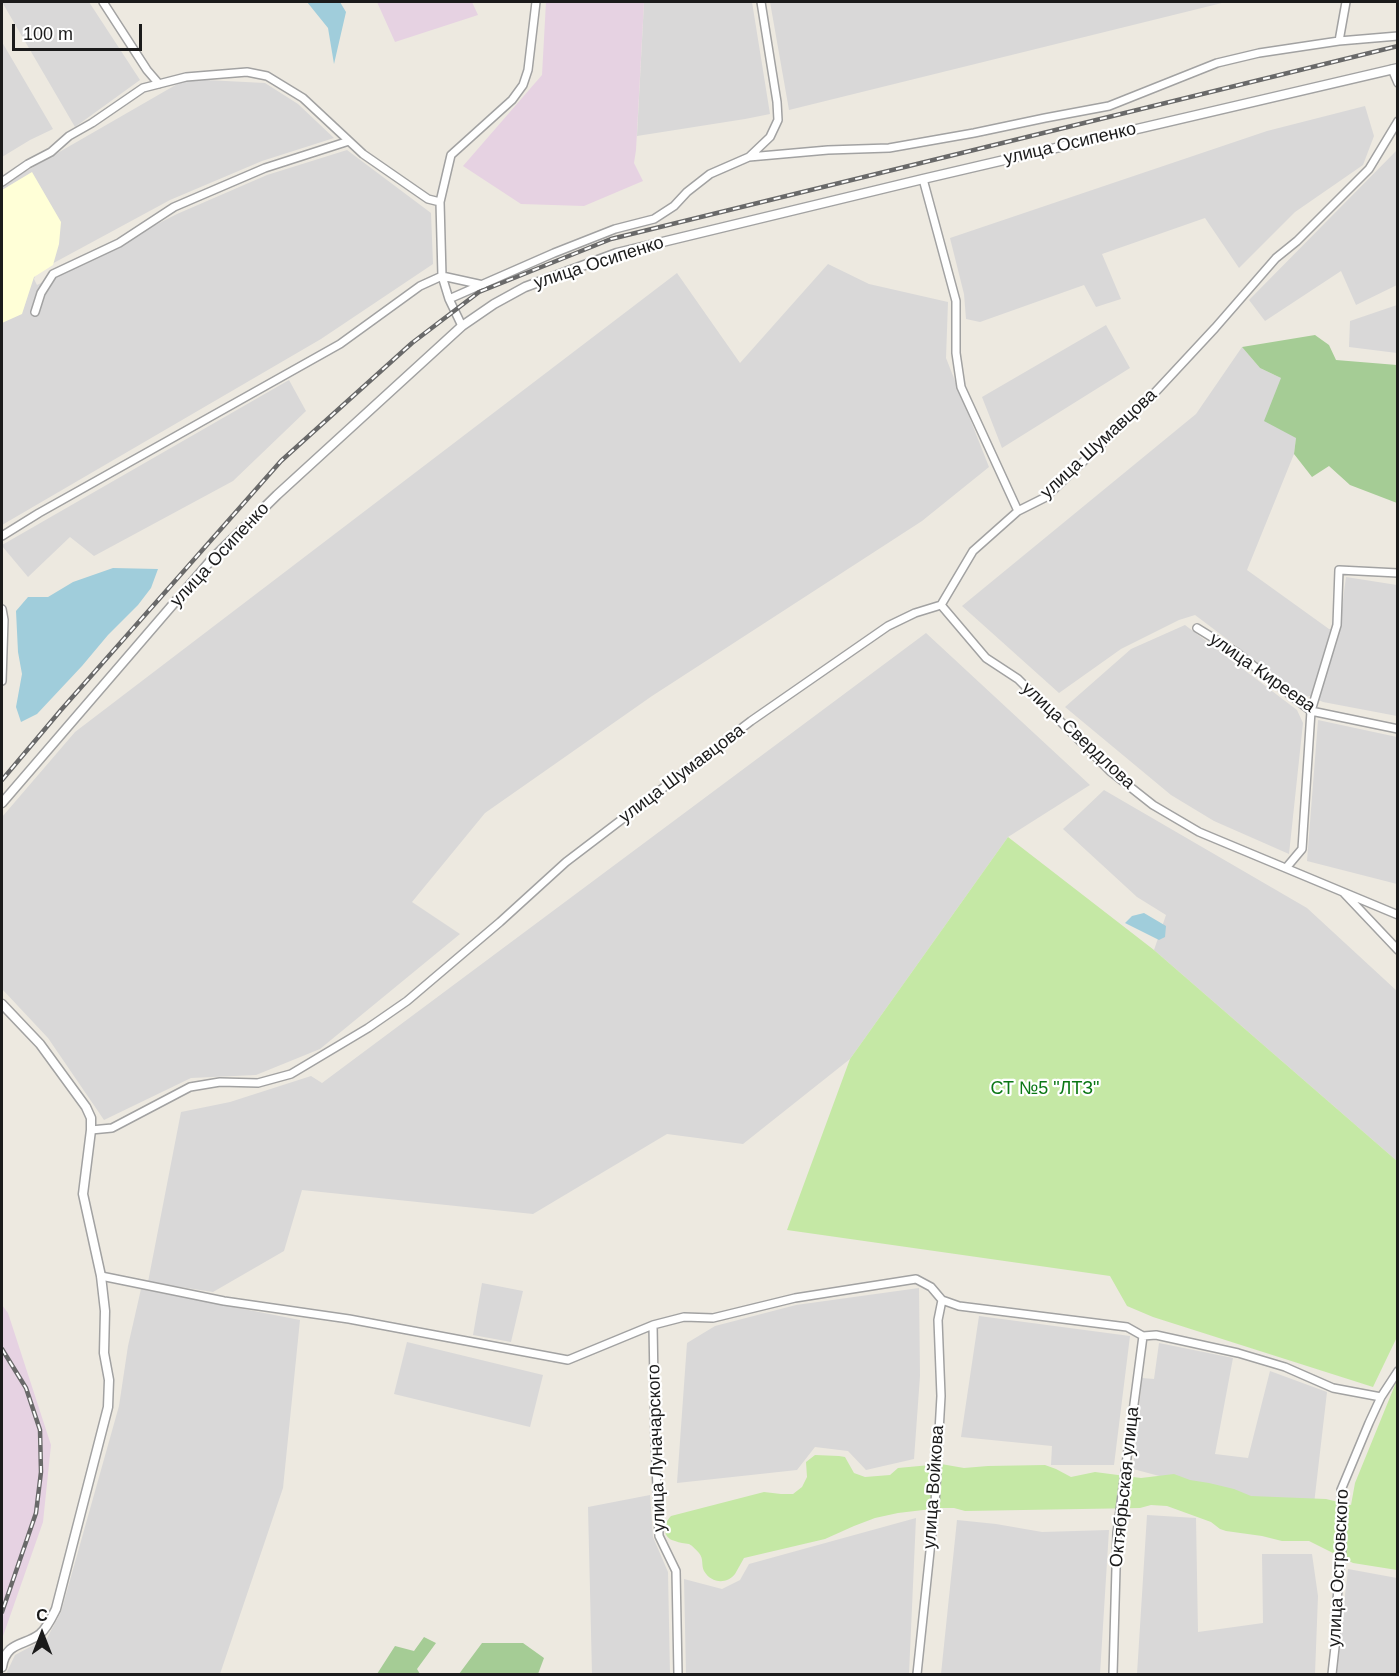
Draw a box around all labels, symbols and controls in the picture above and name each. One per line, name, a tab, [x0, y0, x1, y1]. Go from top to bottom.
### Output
scale bar	[15, 12, 146, 50]
text: 100 m	[23, 24, 73, 44]
street label: улица Осипенко	[1002, 118, 1138, 170]
street label: улица Осипенко	[531, 232, 667, 294]
street label: улица Шумавцова	[1036, 385, 1162, 503]
street label: улица Осипенко	[166, 498, 274, 612]
street label: улица Киреева	[1205, 628, 1319, 718]
street label: улица Свердлова	[1017, 678, 1139, 794]
street label: улица Шумавцова	[615, 720, 749, 828]
park label: СТ №5 "ЛТЗ"	[991, 1078, 1099, 1100]
street label: улица Луначарского	[643, 1364, 671, 1532]
street label: Октябрьская улица	[1106, 1406, 1144, 1568]
street label: улица Войкова	[919, 1424, 949, 1550]
street label: улица Островского	[1324, 1488, 1354, 1648]
north arrow	[12, 1604, 72, 1664]
text: С	[36, 1607, 48, 1624]

